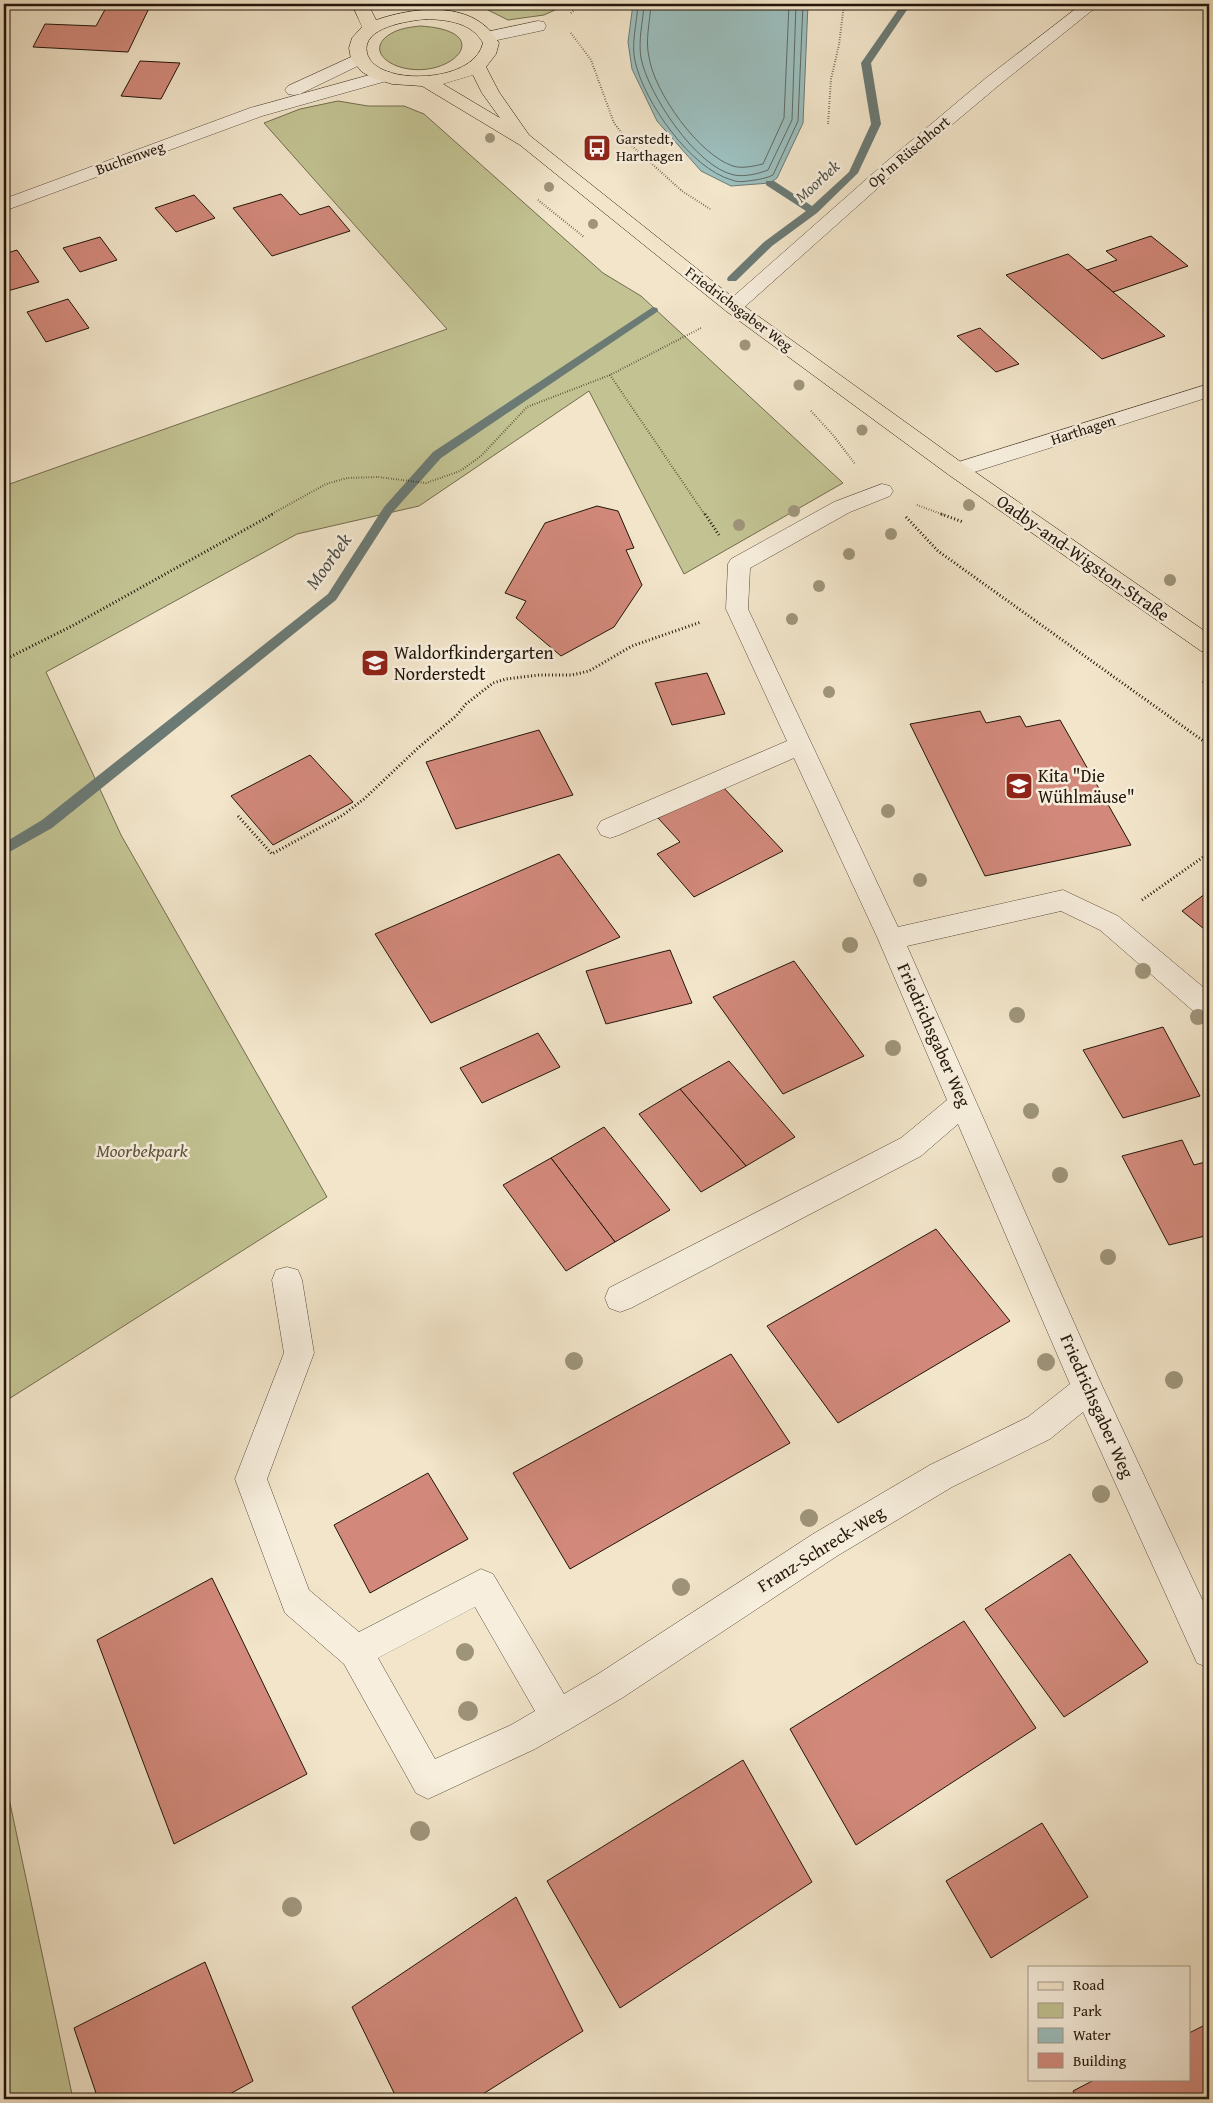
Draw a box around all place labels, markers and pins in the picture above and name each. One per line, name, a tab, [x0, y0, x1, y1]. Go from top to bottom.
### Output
place label: Garstedt, Harthagen	[616, 128, 684, 166]
bus stop icon: Garstedt, Harthagen	[582, 133, 612, 163]
place label: Waldorfkindergarten Norderstedt	[394, 639, 554, 687]
school or university icon: Waldorfkindergarten Norderstedt	[360, 648, 390, 678]
place label: Kita "Die Wühlmäuse"	[1038, 762, 1135, 810]
school or university icon: Kita "Die Wühlmäuse"	[1004, 771, 1034, 801]

